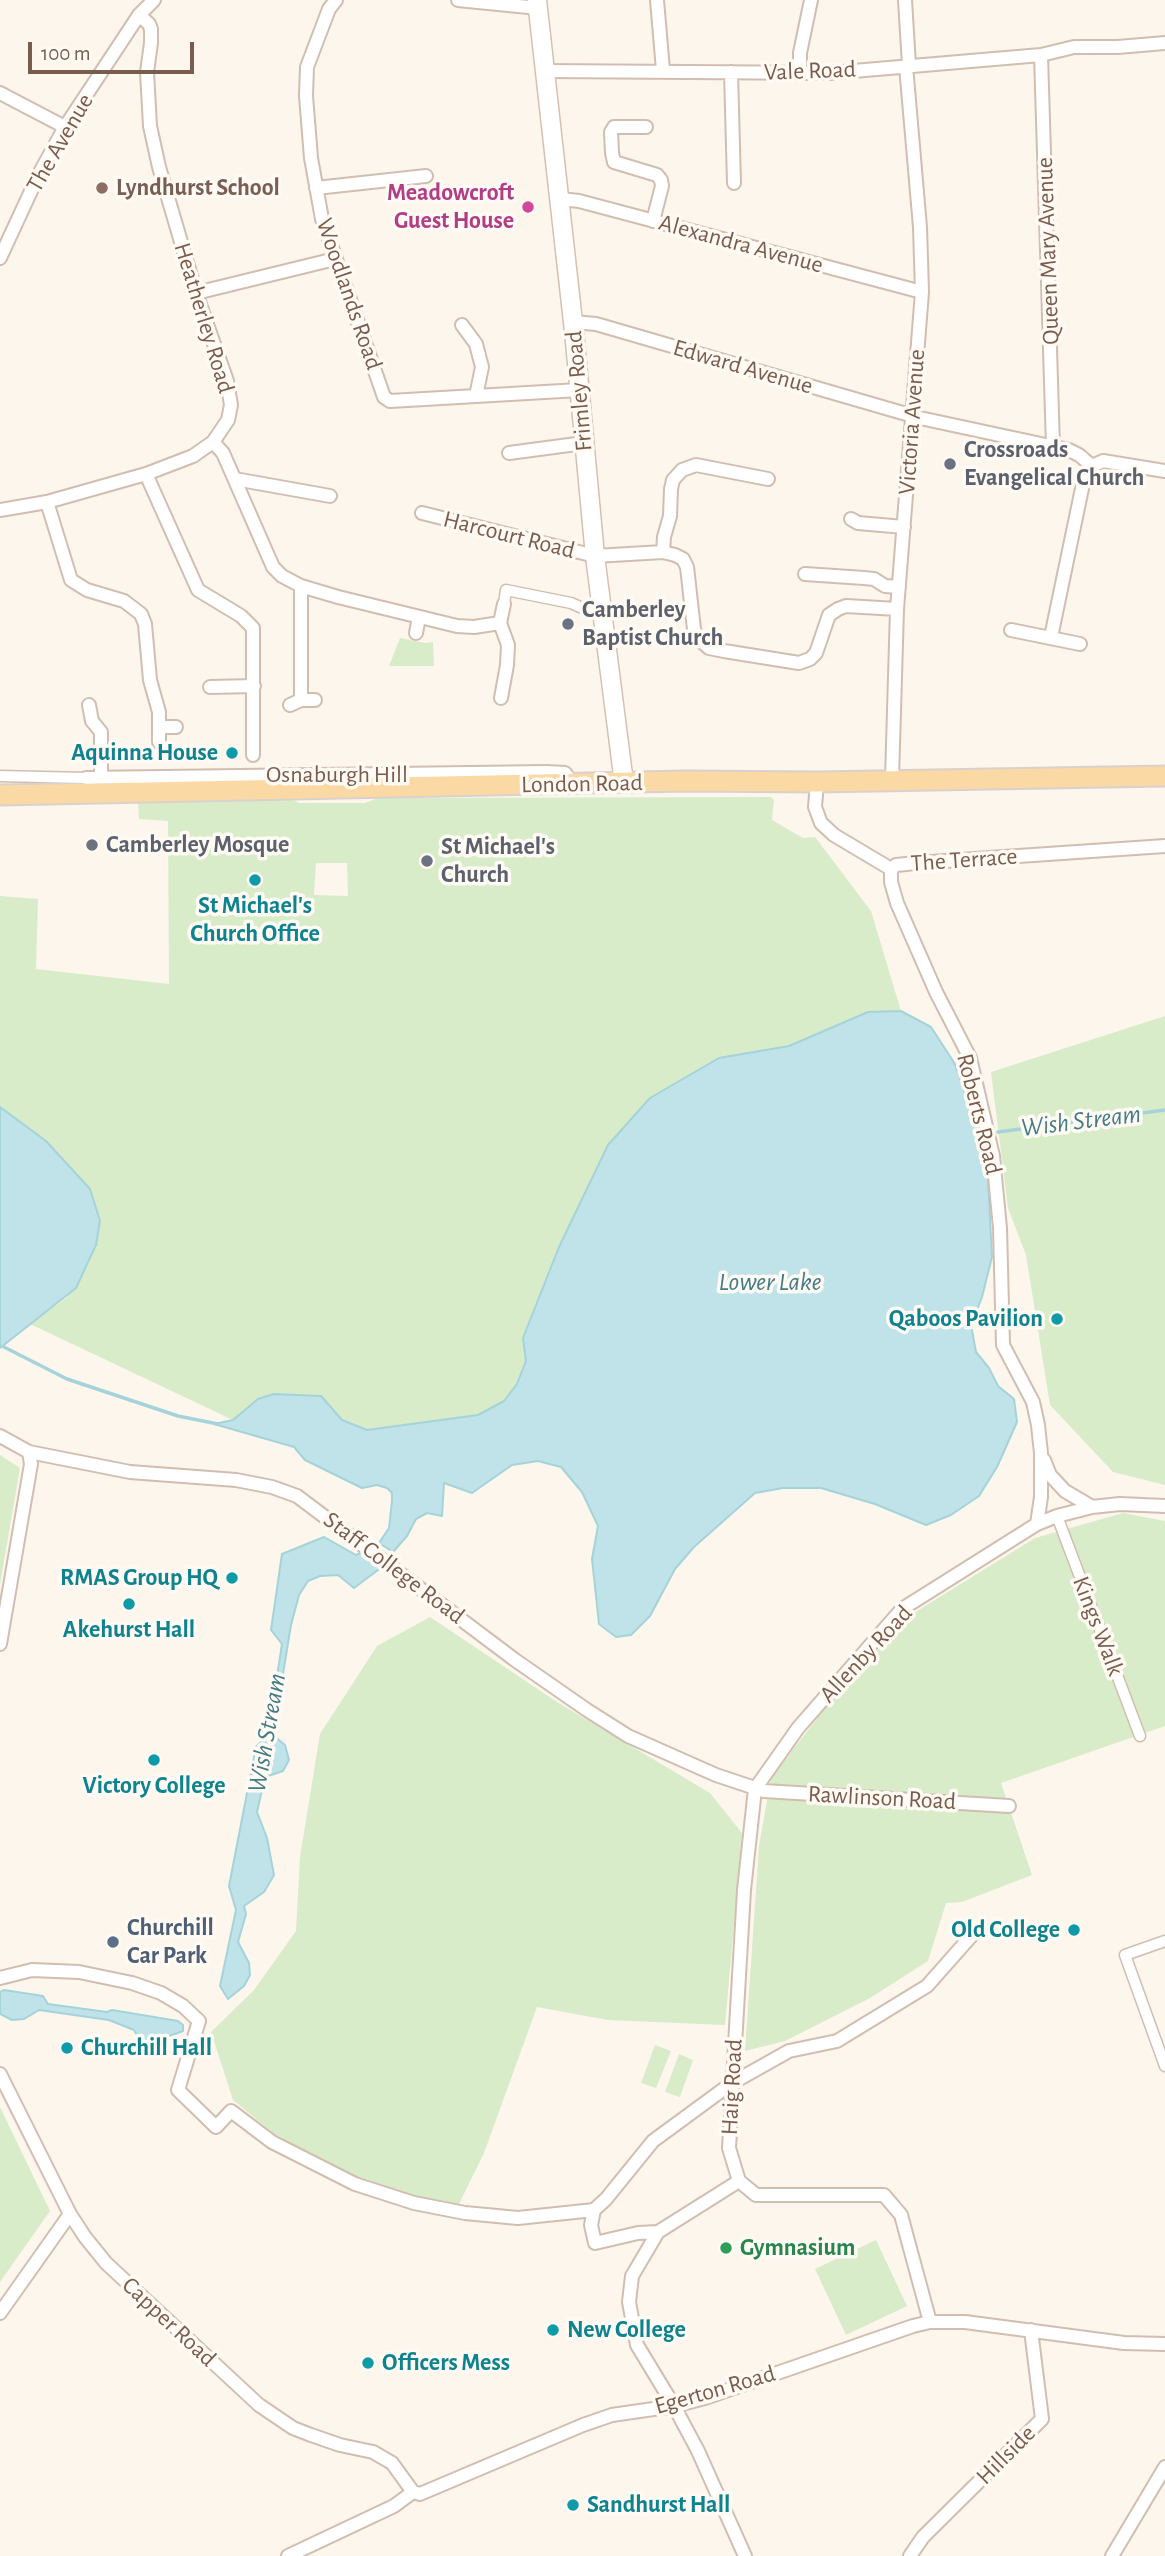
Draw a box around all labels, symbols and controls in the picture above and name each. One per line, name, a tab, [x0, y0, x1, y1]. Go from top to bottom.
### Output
scale bar	[32, 28, 198, 72]
text: 100 m	[41, 43, 91, 64]
street label: Vale Road	[764, 55, 856, 87]
street label: The Avenue	[20, 89, 100, 197]
street label: Queen Mary Avenue	[1030, 157, 1066, 345]
place label: Lyndhurst School	[116, 174, 280, 202]
place label: Meadowcroft Guest House	[387, 179, 514, 235]
marker: Lyndhurst School	[94, 180, 110, 196]
marker: Meadowcroft Guest House	[520, 199, 536, 215]
street label: Alexandra Avenue	[656, 208, 826, 280]
street label: Woodlands Road	[310, 214, 388, 374]
street label: Heatherley Road	[167, 239, 241, 397]
street label: Frimley Road	[559, 329, 599, 453]
street label: Edward Avenue	[670, 333, 816, 401]
street label: Victoria Avenue	[893, 348, 931, 496]
place label: Crossroads Evangelical Church	[964, 436, 1144, 492]
marker: Crossroads Evangelical Church	[942, 456, 958, 472]
street label: Harcourt Road	[440, 505, 578, 565]
place label: Camberley Baptist Church	[582, 596, 723, 652]
marker: Camberley Baptist Church	[560, 616, 576, 632]
place label: Aquinna House	[71, 739, 218, 767]
marker: Aquinna House	[224, 745, 240, 761]
street label: Osnaburgh Hill	[266, 761, 408, 789]
street label: London Road	[521, 769, 643, 799]
place label: Camberley Mosque	[106, 831, 289, 859]
place label: St Michael's Church	[441, 833, 555, 889]
marker: Camberley Mosque	[84, 837, 100, 853]
street label: The Terrace	[910, 842, 1018, 878]
marker: St Michael's Church	[419, 853, 435, 869]
marker: St Michael's Church Office	[247, 872, 263, 888]
place label: St Michael's Church Office	[190, 892, 320, 948]
street label: Roberts Road	[950, 1051, 1008, 1177]
water label: Wish Stream	[1019, 1098, 1143, 1144]
water label: Lower Lake	[719, 1266, 821, 1298]
place label: Qaboos Pavilion	[889, 1305, 1043, 1333]
marker: Qaboos Pavilion	[1049, 1311, 1065, 1327]
street label: Staff College Road	[318, 1506, 470, 1630]
place label: RMAS Group HQ	[60, 1564, 218, 1592]
marker: RMAS Group HQ	[224, 1570, 240, 1586]
street label: Kings Walk	[1066, 1572, 1130, 1680]
marker: Akehurst Hall	[121, 1596, 137, 1612]
street label: Allenby Road	[813, 1599, 919, 1709]
place label: Akehurst Hall	[63, 1616, 195, 1644]
water label: Wish Stream	[241, 1671, 293, 1795]
marker: Victory College	[146, 1752, 162, 1768]
place label: Victory College	[83, 1772, 225, 1800]
street label: Rawlinson Road	[807, 1780, 957, 1816]
place label: Churchill Car Park	[127, 1914, 214, 1970]
place label: Old College	[951, 1916, 1060, 1944]
marker: Old College	[1066, 1922, 1082, 1938]
marker: Churchill Car Park	[105, 1934, 121, 1950]
place label: Churchill Hall	[81, 2034, 212, 2062]
street label: Haig Road	[715, 2038, 749, 2136]
marker: Churchill Hall	[59, 2040, 75, 2056]
place label: Gymnasium	[740, 2234, 855, 2262]
marker: Gymnasium	[718, 2240, 734, 2256]
street label: Capper Road	[116, 2271, 222, 2373]
place label: New College	[567, 2316, 686, 2344]
marker: New College	[545, 2322, 561, 2338]
place label: Officers Mess	[382, 2349, 510, 2377]
marker: Officers Mess	[360, 2355, 376, 2371]
street label: Egerton Road	[651, 2359, 779, 2421]
street label: Hillside	[970, 2419, 1042, 2491]
place label: Sandhurst Hall	[587, 2491, 730, 2519]
marker: Sandhurst Hall	[565, 2497, 581, 2513]

